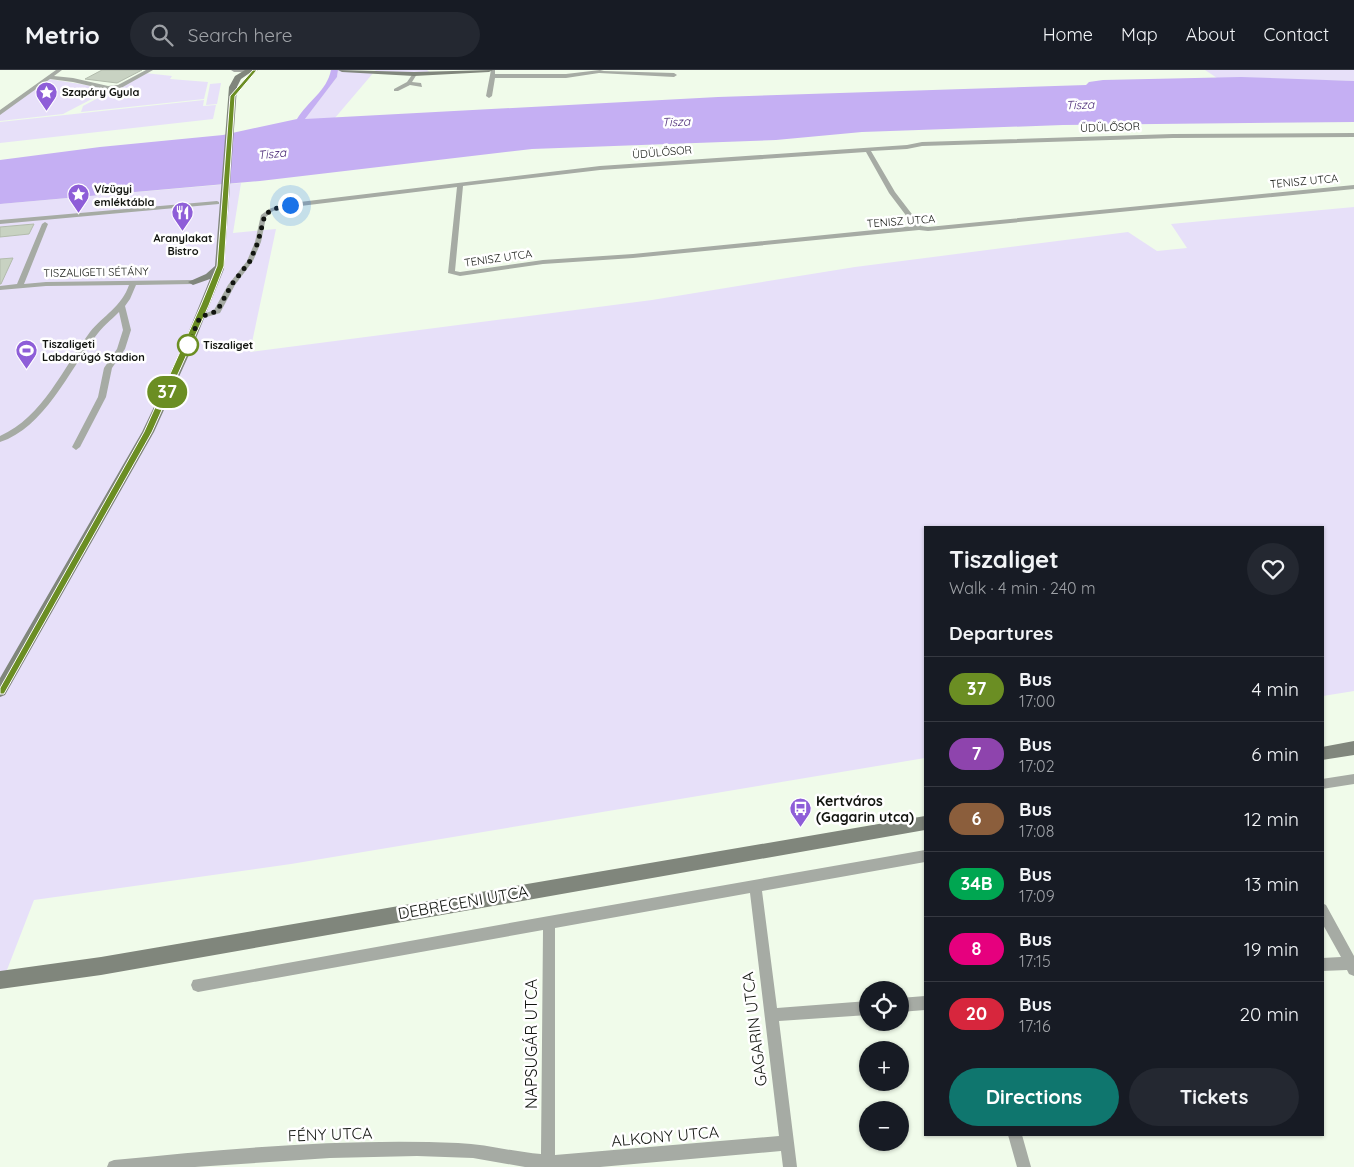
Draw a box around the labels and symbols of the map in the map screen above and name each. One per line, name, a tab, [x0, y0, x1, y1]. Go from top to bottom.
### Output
place icon: Szapáry Gyula	[34, 80, 58, 111]
place label: Szapáry Gyula	[62, 85, 139, 99]
water label: Tisza	[1065, 96, 1095, 112]
water label: Tisza	[661, 113, 691, 129]
street label: ÜDÜLŐSOR	[1080, 119, 1140, 135]
street label: ÜDÜLŐSOR	[632, 142, 692, 162]
water label: Tisza	[257, 144, 288, 162]
street label: TENISZ UTCA	[1269, 171, 1339, 191]
place label: Vízügyi emléktábla	[94, 182, 155, 209]
place icon: Vízügyi emléktábla	[66, 183, 90, 214]
your location	[278, 193, 303, 218]
restaurant icon: Aranylakat Bistro	[171, 200, 195, 231]
street label: TENISZ UTCA	[866, 212, 936, 230]
place label: Aranylakat Bistro	[153, 231, 213, 258]
street label: TENISZ UTCA	[463, 246, 533, 270]
street label: TISZALIGETI SÉTÁNY	[43, 264, 149, 280]
marker: Tiszaliget	[177, 334, 199, 356]
place label: Tiszaligeti Labdarúgó Stadion	[42, 337, 145, 364]
sports icon: Tiszaligeti Labdarúgó Stadion	[14, 338, 38, 369]
place label: Tiszaliget	[203, 338, 253, 352]
line badge: 37	[144, 376, 190, 408]
place label: Kertváros (Gagarin utca)	[816, 792, 914, 826]
bus stop icon: Kertváros (Gagarin utca)	[788, 797, 812, 828]
street label: DEBRECENI UTCA	[396, 881, 530, 923]
street label: GAGARIN UTCA	[737, 971, 771, 1087]
street label: NAPSUGÁR UTCA	[521, 979, 541, 1109]
street label: ALKONY UTCA	[610, 1121, 720, 1151]
street label: FÉNY UTCA	[287, 1123, 373, 1145]

